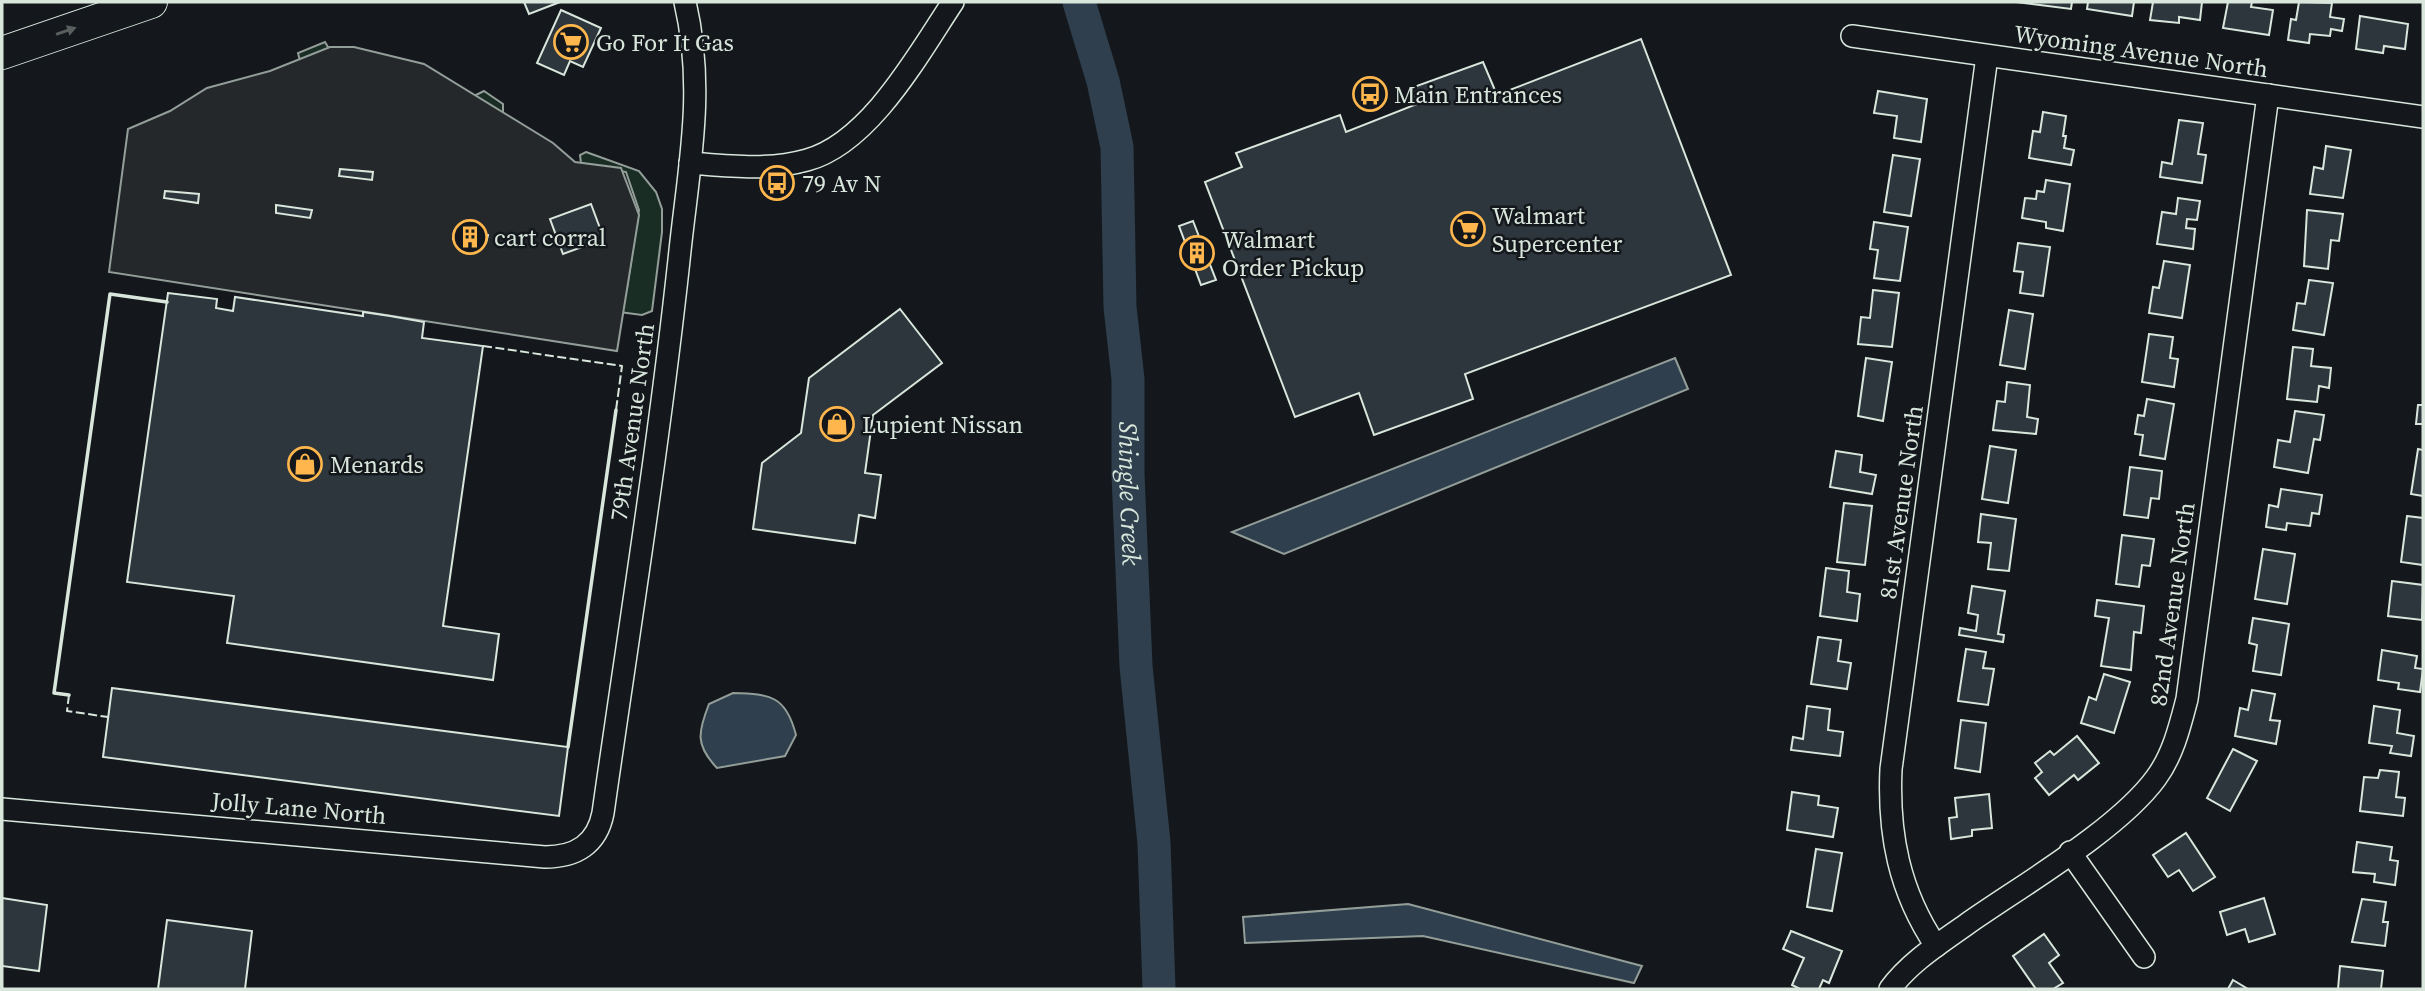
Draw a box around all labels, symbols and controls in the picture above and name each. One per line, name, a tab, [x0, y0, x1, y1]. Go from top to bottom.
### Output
street label: Wyoming Avenue North	[2012, 17, 2270, 85]
supermarket icon: Go For It Gas	[552, 23, 590, 61]
one-way arrow	[56, 25, 77, 36]
place label: Go For It Gas	[596, 26, 734, 59]
bus stop icon: Main Entrances	[1351, 75, 1389, 113]
place label: Main Entrances	[1394, 78, 1562, 111]
bus stop icon: 79 Av N	[758, 164, 796, 202]
place label: 79 Av N	[802, 167, 881, 200]
place label: Walmart Supercenter	[1492, 199, 1623, 260]
supermarket icon: Walmart Supercenter	[1449, 210, 1487, 248]
building icon: cart corral	[451, 218, 489, 256]
place label: cart corral	[494, 221, 606, 254]
place label: Walmart Order Pickup	[1222, 223, 1364, 284]
building icon: Walmart Order Pickup	[1178, 234, 1216, 272]
street label: 79th Avenue North	[602, 321, 662, 523]
street label: 81st Avenue North	[1871, 403, 1931, 601]
shop icon: Lupient Nissan	[818, 405, 856, 443]
place label: Lupient Nissan	[862, 408, 1023, 441]
water label: Shingle Creek	[1110, 421, 1150, 567]
shop icon: Menards	[286, 445, 324, 483]
place label: Menards	[330, 448, 424, 481]
street label: 82nd Avenue North	[2141, 500, 2203, 708]
street label: Jolly Lane North	[209, 784, 388, 832]

